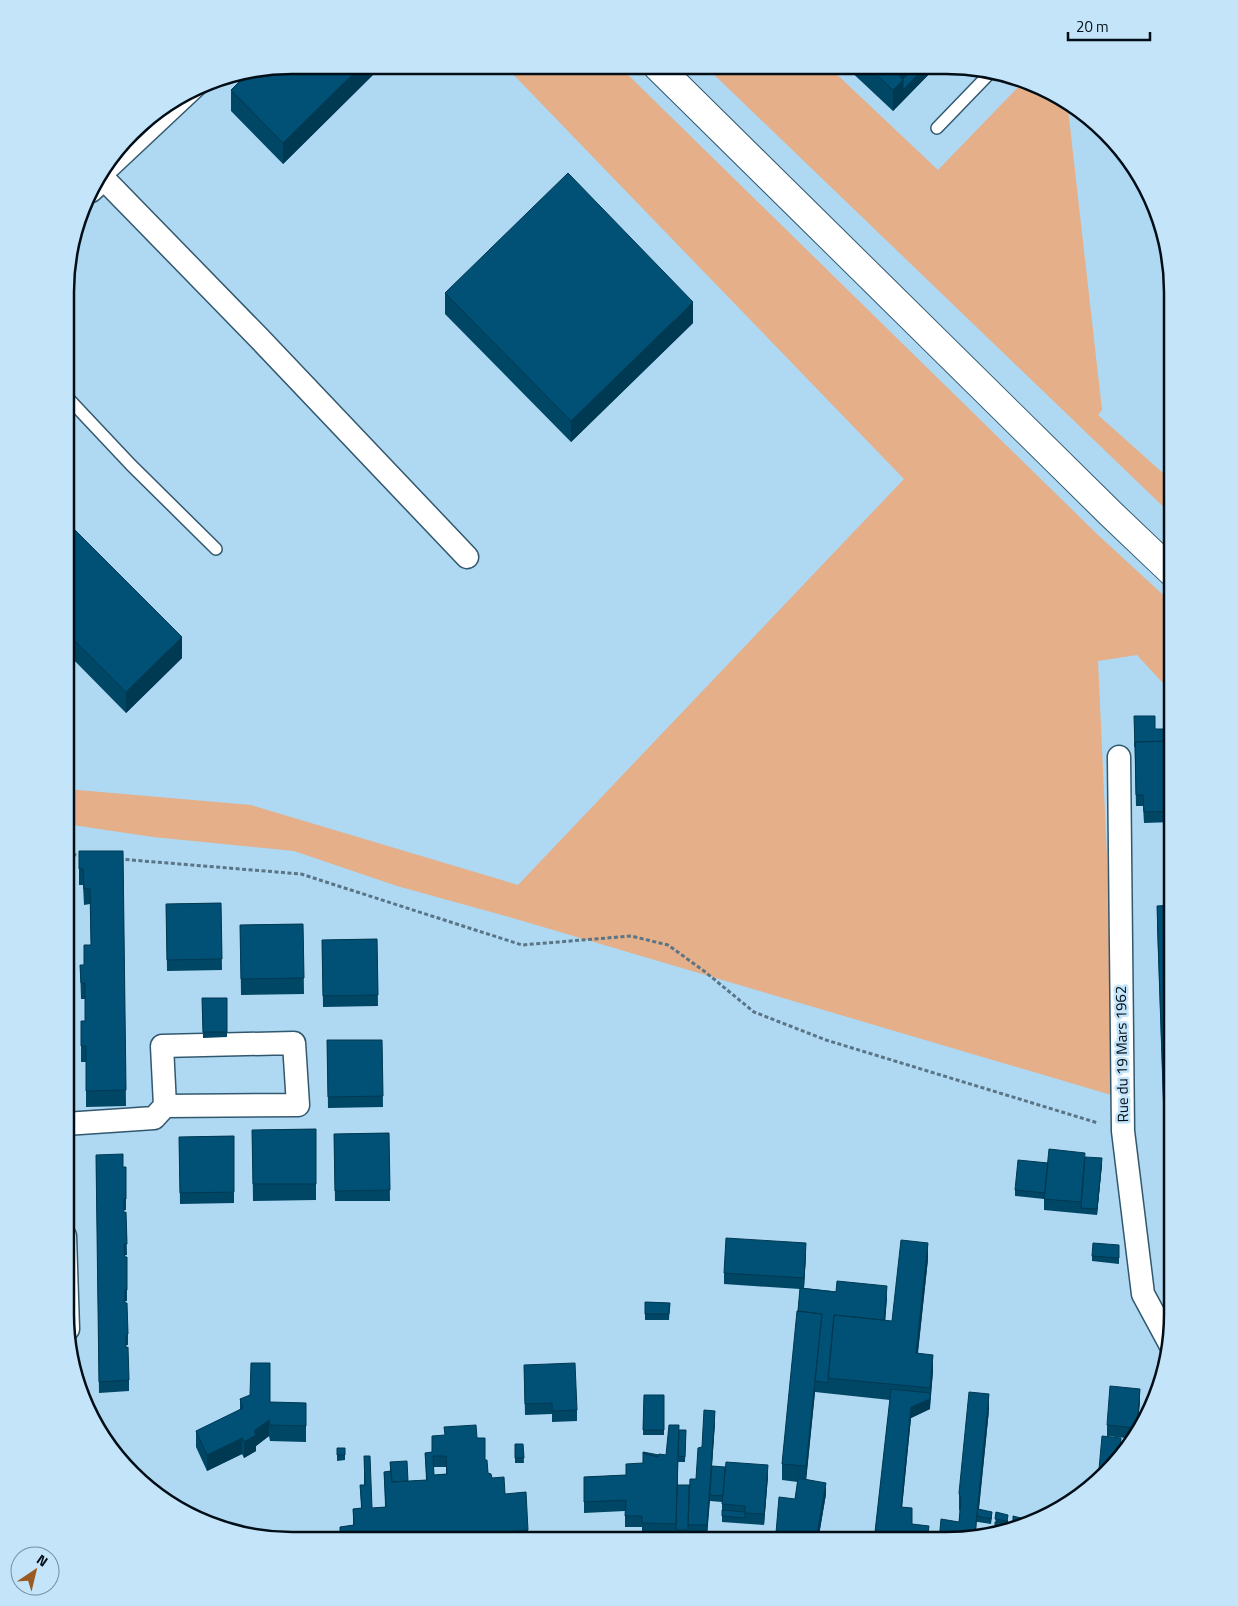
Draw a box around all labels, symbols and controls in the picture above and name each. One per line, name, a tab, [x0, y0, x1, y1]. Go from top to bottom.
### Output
scale bar	[1068, 10, 1150, 42]
text: 20 m	[1076, 15, 1109, 38]
street label: Rue du 19 Mars 1962	[1109, 986, 1134, 1122]
north arrow	[10, 1546, 60, 1596]
text: N	[33, 1549, 53, 1571]

